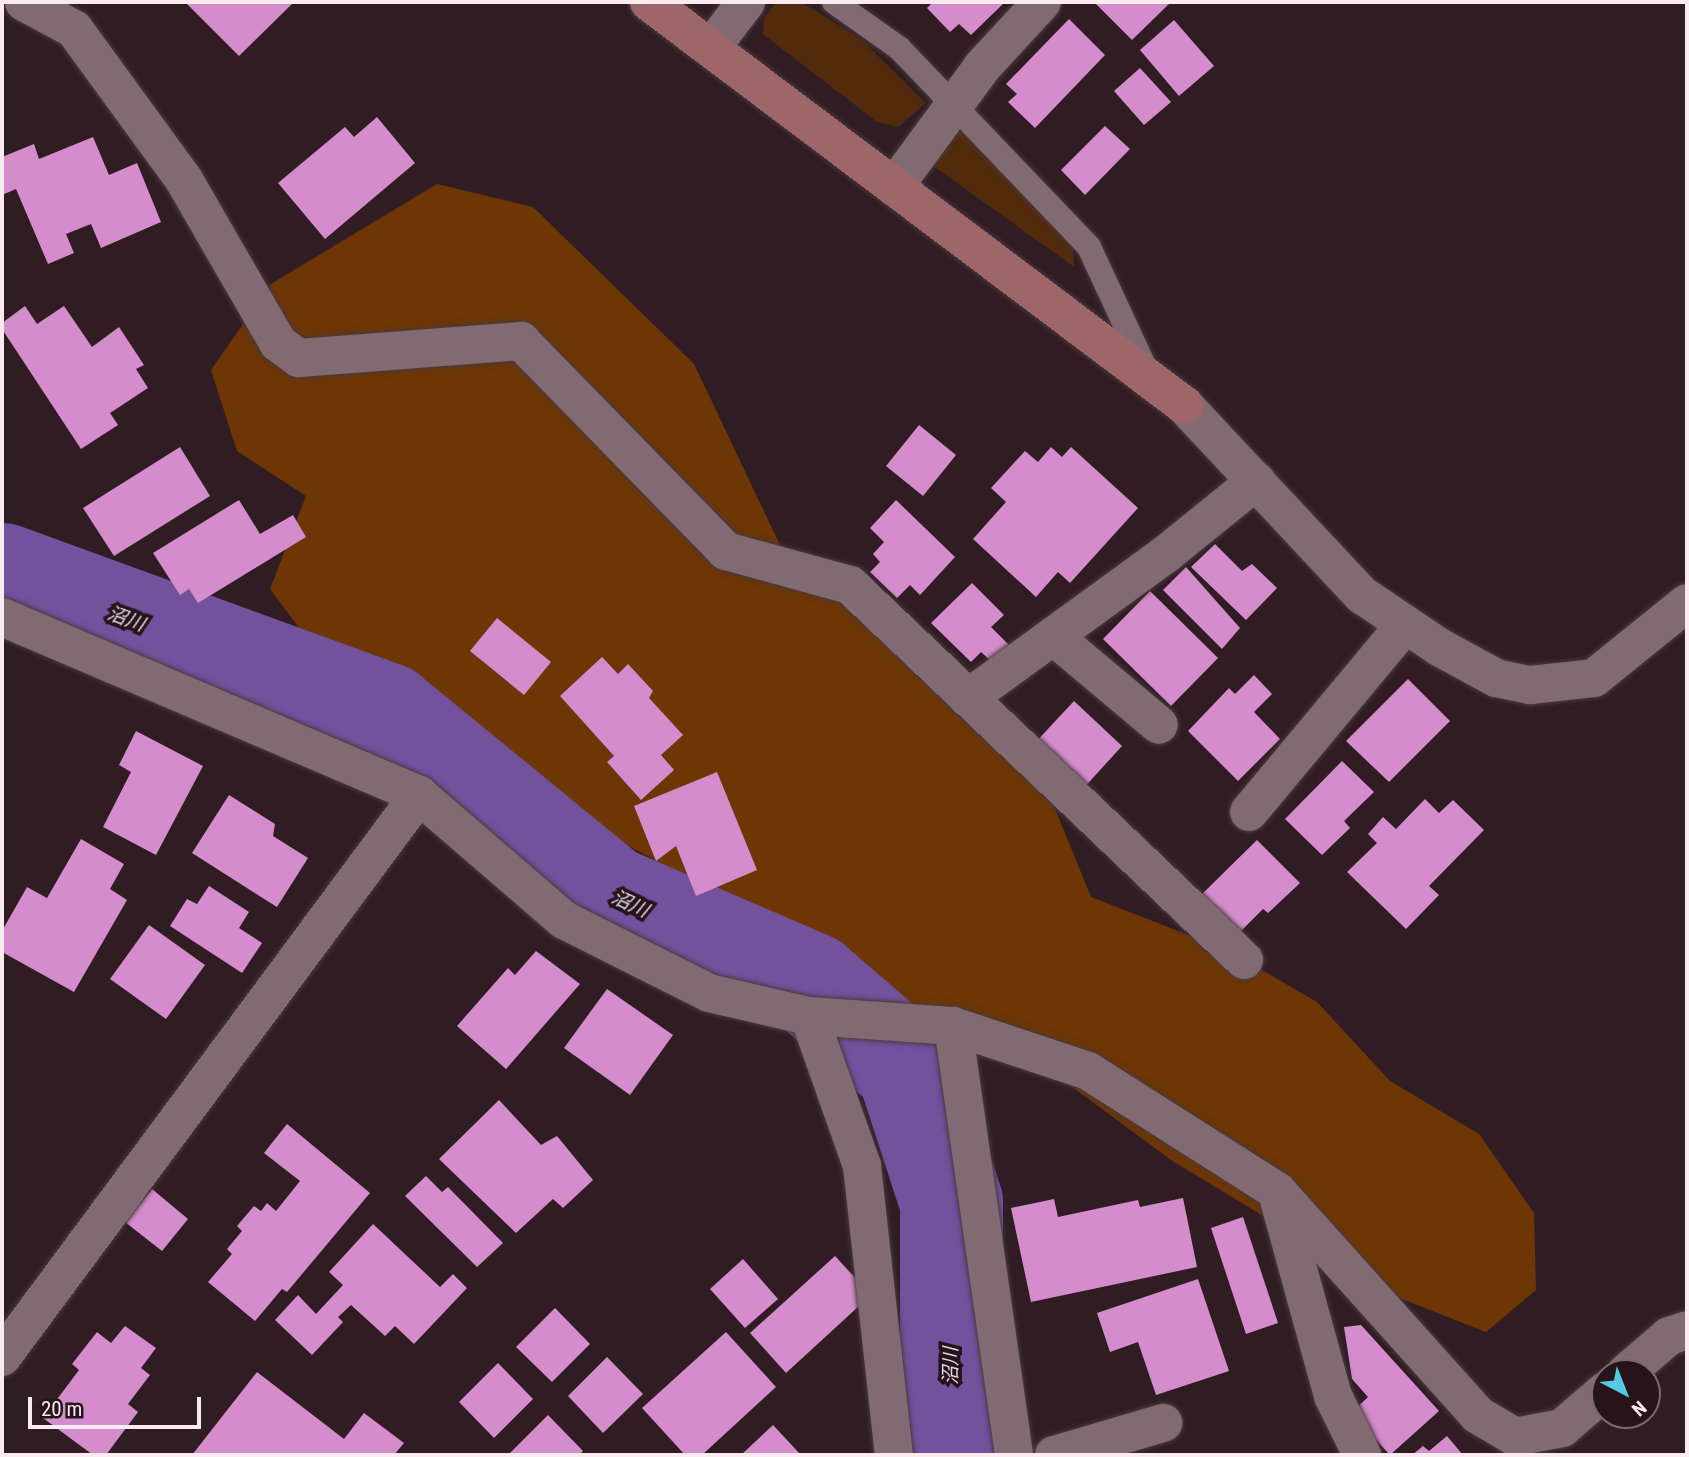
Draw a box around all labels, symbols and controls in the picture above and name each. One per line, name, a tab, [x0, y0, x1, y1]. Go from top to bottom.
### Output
water label: 沼川	[104, 602, 148, 636]
water label: 沼川	[608, 886, 652, 922]
water label: 沼川	[940, 1347, 962, 1385]
north arrow	[1591, 1359, 1661, 1429]
scale bar	[32, 1384, 205, 1428]
text: N	[1627, 1396, 1651, 1421]
text: 20 m	[41, 1397, 82, 1421]

